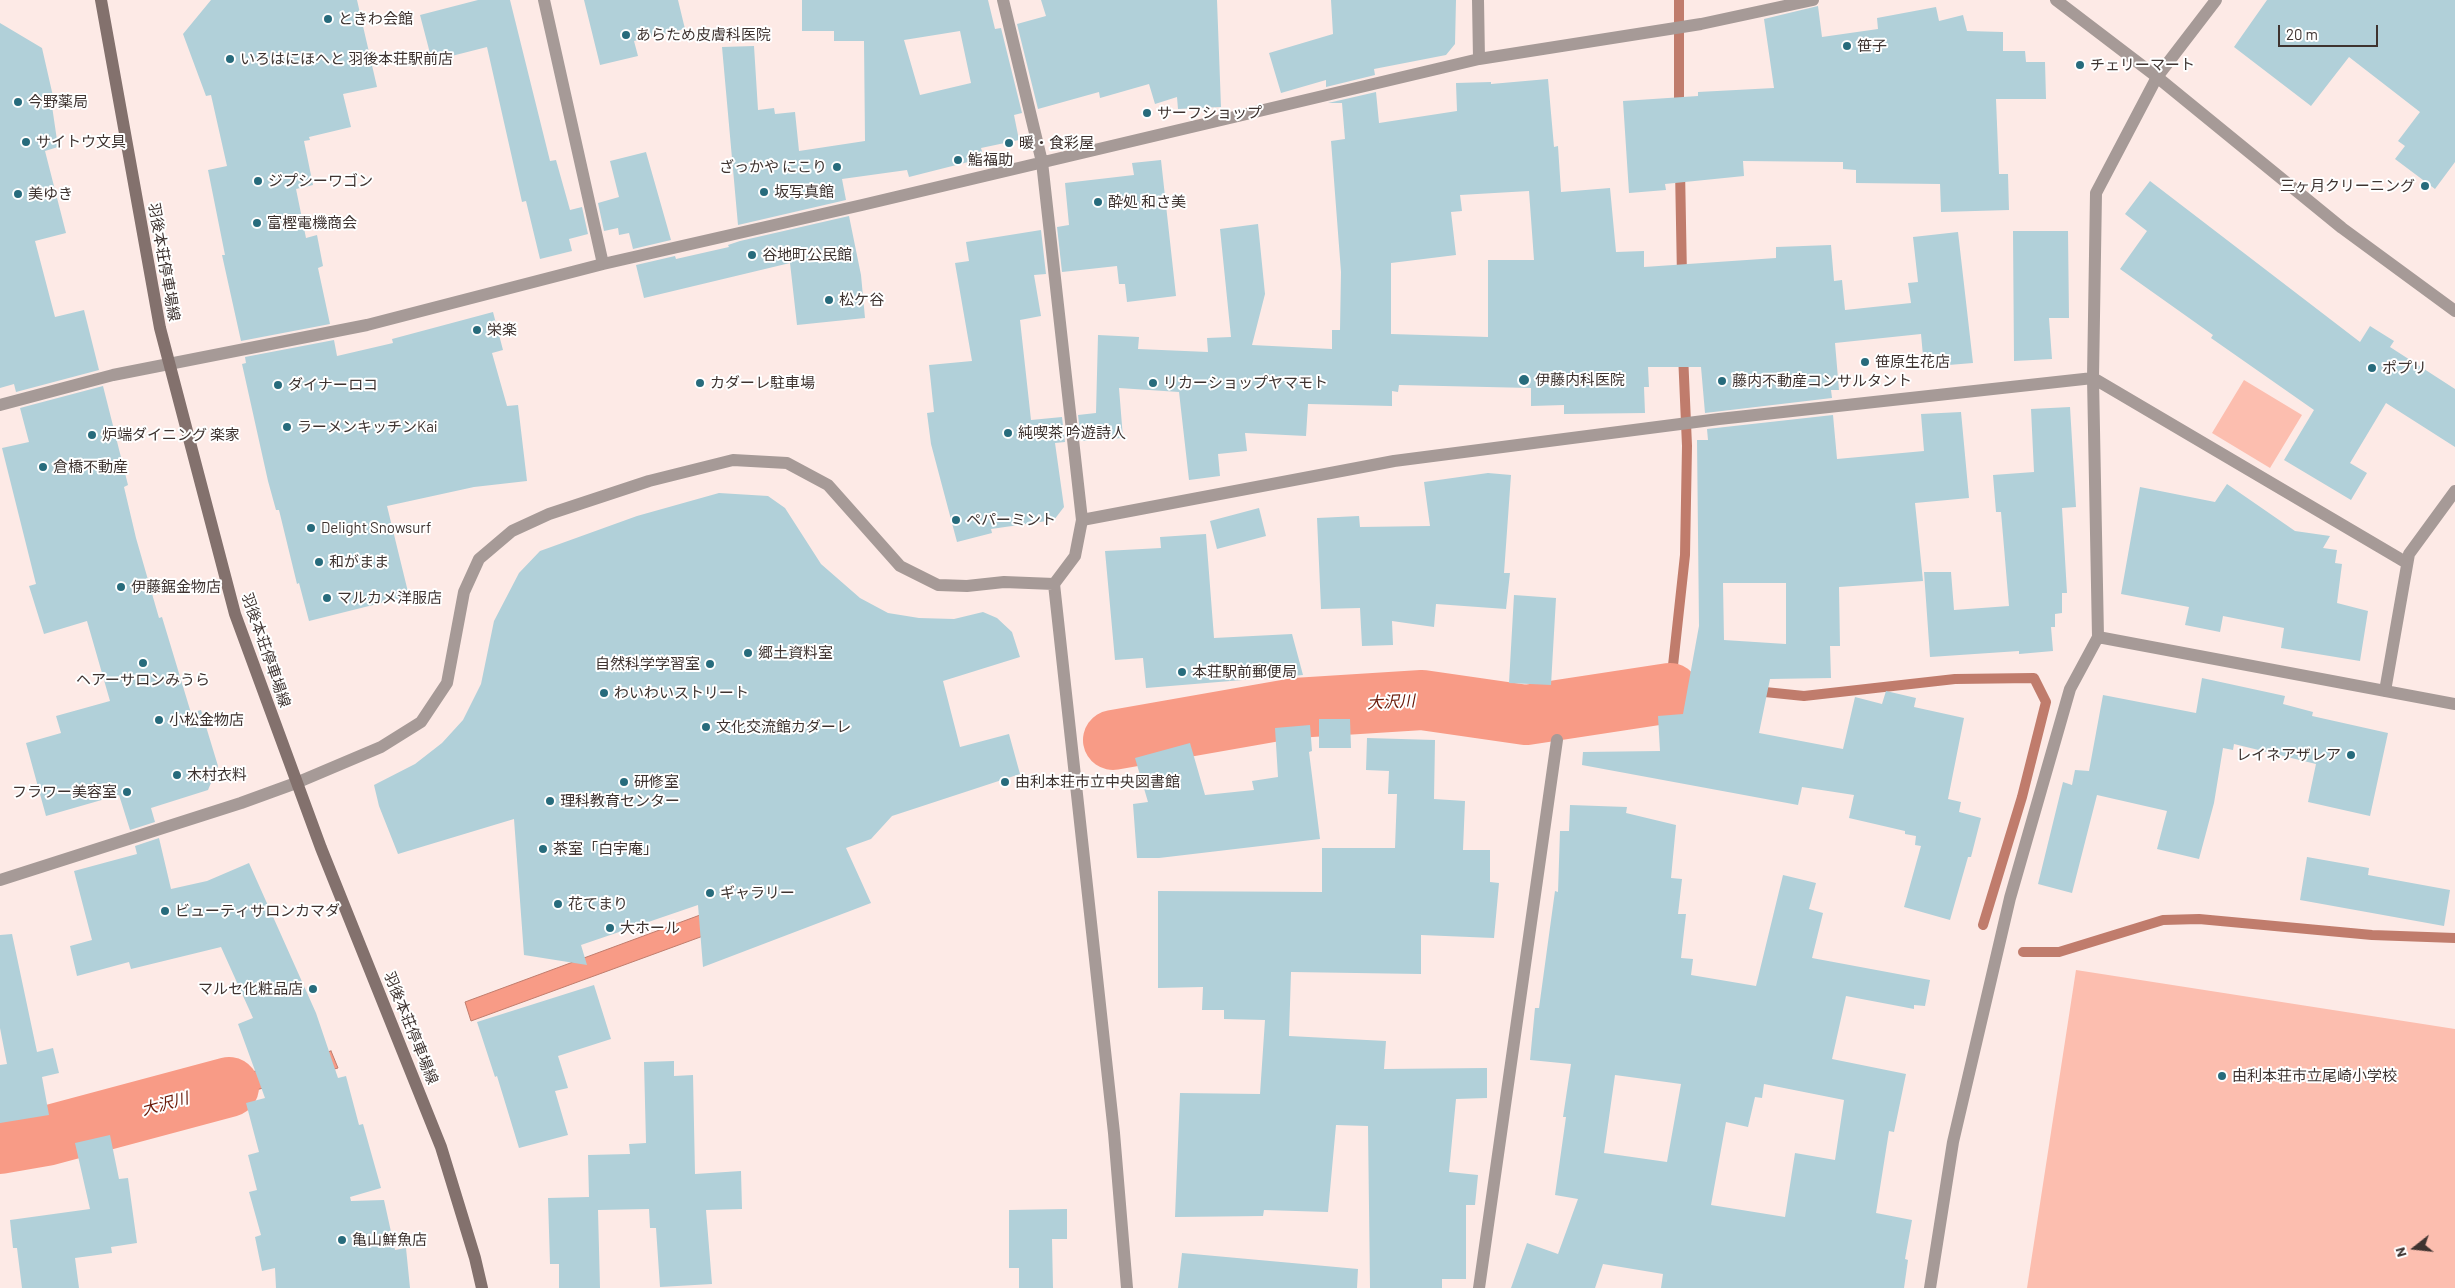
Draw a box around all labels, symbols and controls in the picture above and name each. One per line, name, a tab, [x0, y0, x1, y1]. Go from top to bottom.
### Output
place label: ときわ会館	[338, 10, 413, 28]
marker: ときわ会館	[322, 13, 334, 25]
scale bar	[2280, 15, 2380, 47]
text: 20 m	[2286, 25, 2318, 43]
place label: あらため皮膚科医院	[636, 26, 771, 44]
marker: あらため皮膚科医院	[620, 29, 632, 41]
place label: 笹子	[1857, 37, 1887, 55]
marker: 笹子	[1841, 40, 1853, 52]
place label: いろはにほへと 羽後本荘駅前店	[240, 50, 453, 68]
marker: いろはにほへと 羽後本荘駅前店	[224, 53, 236, 65]
place label: チェリーマート	[2090, 56, 2195, 74]
marker: チェリーマート	[2074, 59, 2086, 71]
place label: 今野薬局	[28, 93, 88, 111]
marker: 今野薬局	[12, 96, 24, 108]
place label: サーフショップ	[1157, 104, 1262, 122]
marker: サーフショップ	[1141, 107, 1153, 119]
place label: サイトウ文具	[36, 133, 126, 151]
place label: 暖・食彩屋	[1019, 134, 1094, 152]
marker: サイトウ文具	[20, 136, 32, 148]
marker: 暖・食彩屋	[1003, 137, 1015, 149]
place label: 鮨福助	[968, 151, 1013, 169]
marker: 鮨福助	[952, 154, 964, 166]
place label: ざっかや にこり	[719, 158, 827, 176]
marker: ざっかや にこり	[831, 161, 843, 173]
place label: ジプシーワゴン	[268, 172, 373, 190]
marker: ジプシーワゴン	[252, 175, 264, 187]
place label: 三ヶ月クリーニング	[2280, 177, 2415, 195]
marker: 三ヶ月クリーニング	[2419, 180, 2431, 192]
place label: 坂写真館	[774, 183, 834, 201]
place label: 美ゆき	[28, 185, 73, 203]
marker: 坂写真館	[758, 186, 770, 198]
marker: 美ゆき	[12, 188, 24, 200]
place label: 酔処 和さ美	[1108, 193, 1186, 211]
marker: 酔処 和さ美	[1092, 196, 1104, 208]
street label: 羽後本荘停車場線	[145, 201, 183, 323]
place label: 富樫電機商会	[267, 214, 357, 232]
marker: 富樫電機商会	[251, 217, 263, 229]
place label: 谷地町公民館	[762, 246, 852, 264]
marker: 谷地町公民館	[746, 249, 758, 261]
place label: 松ケ谷	[839, 291, 884, 309]
marker: 松ケ谷	[823, 294, 835, 306]
place label: 栄楽	[487, 321, 517, 339]
marker: 栄楽	[471, 324, 483, 336]
place label: 笹原生花店	[1875, 353, 1950, 371]
marker: 笹原生花店	[1859, 356, 1871, 368]
place label: ポプリ	[2382, 359, 2427, 377]
marker: ポプリ	[2366, 362, 2378, 374]
place label: 伊藤内科医院	[1535, 371, 1625, 389]
place label: 藤内不動産コンサルタント	[1732, 372, 1912, 390]
marker: 伊藤内科医院	[1517, 373, 1531, 387]
place label: カダーレ駐車場	[710, 374, 815, 392]
place label: リカーショップヤマモト	[1163, 374, 1328, 392]
marker: 藤内不動産コンサルタント	[1716, 375, 1728, 387]
place label: ダイナーロコ	[288, 376, 378, 394]
marker: カダーレ駐車場	[694, 377, 706, 389]
marker: リカーショップヤマモト	[1147, 377, 1159, 389]
marker: ダイナーロコ	[272, 379, 284, 391]
place label: ラーメンキッチンKai	[297, 418, 438, 436]
marker: ラーメンキッチンKai	[281, 421, 293, 433]
place label: 純喫茶 吟遊詩人	[1018, 424, 1126, 442]
place label: 炉端ダイニング 楽家	[102, 426, 240, 444]
marker: 純喫茶 吟遊詩人	[1002, 427, 1014, 439]
marker: 炉端ダイニング 楽家	[86, 429, 98, 441]
place label: 倉橋不動産	[53, 458, 128, 476]
marker: 倉橋不動産	[37, 461, 49, 473]
place label: ペパーミント	[966, 511, 1056, 529]
marker: ペパーミント	[950, 514, 962, 526]
place label: Delight Snowsurf	[321, 519, 431, 537]
marker: Delight Snowsurf	[305, 522, 317, 534]
place label: 和がまま	[329, 553, 389, 571]
marker: 和がまま	[313, 556, 325, 568]
place label: 伊藤鋸金物店	[131, 578, 221, 596]
marker: 伊藤鋸金物店	[115, 581, 127, 593]
place label: マルカメ洋服店	[337, 589, 442, 607]
street label: 羽後本荘停車場線	[238, 590, 294, 710]
marker: マルカメ洋服店	[321, 592, 333, 604]
place label: 郷土資料室	[758, 644, 833, 662]
marker: 郷土資料室	[742, 647, 754, 659]
place label: 自然科学学習室	[595, 655, 700, 673]
marker: ヘアーサロンみうら	[137, 657, 149, 669]
marker: 自然科学学習室	[704, 658, 716, 670]
place label: 本荘駅前郵便局	[1192, 663, 1297, 681]
marker: 本荘駅前郵便局	[1176, 666, 1188, 678]
place label: ヘアーサロンみうら	[76, 671, 210, 689]
place label: わいわいストリート	[614, 684, 749, 702]
marker: わいわいストリート	[598, 687, 610, 699]
water label: 大沢川	[1367, 691, 1415, 713]
place label: 小松金物店	[169, 711, 244, 729]
marker: 小松金物店	[153, 714, 165, 726]
place label: 文化交流館カダーレ	[716, 718, 851, 736]
marker: 文化交流館カダーレ	[700, 721, 712, 733]
place label: レイネアザレア	[2236, 746, 2341, 764]
marker: レイネアザレア	[2345, 749, 2357, 761]
place label: 木村衣料	[187, 766, 247, 784]
marker: 木村衣料	[171, 769, 183, 781]
place label: 研修室	[634, 773, 679, 791]
place label: 由利本荘市立中央図書館	[1015, 773, 1180, 791]
marker: 研修室	[618, 776, 630, 788]
marker: 由利本荘市立中央図書館	[999, 776, 1011, 788]
place label: フラワー美容室	[12, 783, 117, 801]
marker: フラワー美容室	[121, 786, 133, 798]
place label: 理科教育センター	[560, 792, 680, 810]
marker: 理科教育センター	[544, 795, 556, 807]
place label: 茶室「白宇庵」	[553, 840, 658, 858]
marker: 茶室「白宇庵」	[537, 843, 549, 855]
place label: ギャラリー	[720, 884, 795, 902]
marker: ギャラリー	[704, 887, 716, 899]
place label: 花てまり	[568, 895, 628, 913]
marker: 花てまり	[552, 898, 564, 910]
place label: ビューティサロンカマダ	[175, 902, 340, 920]
marker: ビューティサロンカマダ	[159, 905, 171, 917]
place label: 大ホール	[620, 919, 680, 937]
marker: 大ホール	[604, 922, 616, 934]
street label: 羽後本荘停車場線	[380, 969, 442, 1087]
place label: マルセ化粧品店	[198, 980, 303, 998]
marker: マルセ化粧品店	[307, 983, 319, 995]
place label: 由利本荘市立尾崎小学校	[2232, 1067, 2397, 1085]
marker: 由利本荘市立尾崎小学校	[2216, 1070, 2228, 1082]
water label: 大沢川	[139, 1089, 191, 1119]
north arrow	[2390, 1223, 2440, 1273]
place label: 亀山鮮魚店	[352, 1231, 427, 1249]
marker: 亀山鮮魚店	[336, 1234, 348, 1246]
text: N	[2391, 1245, 2410, 1259]

